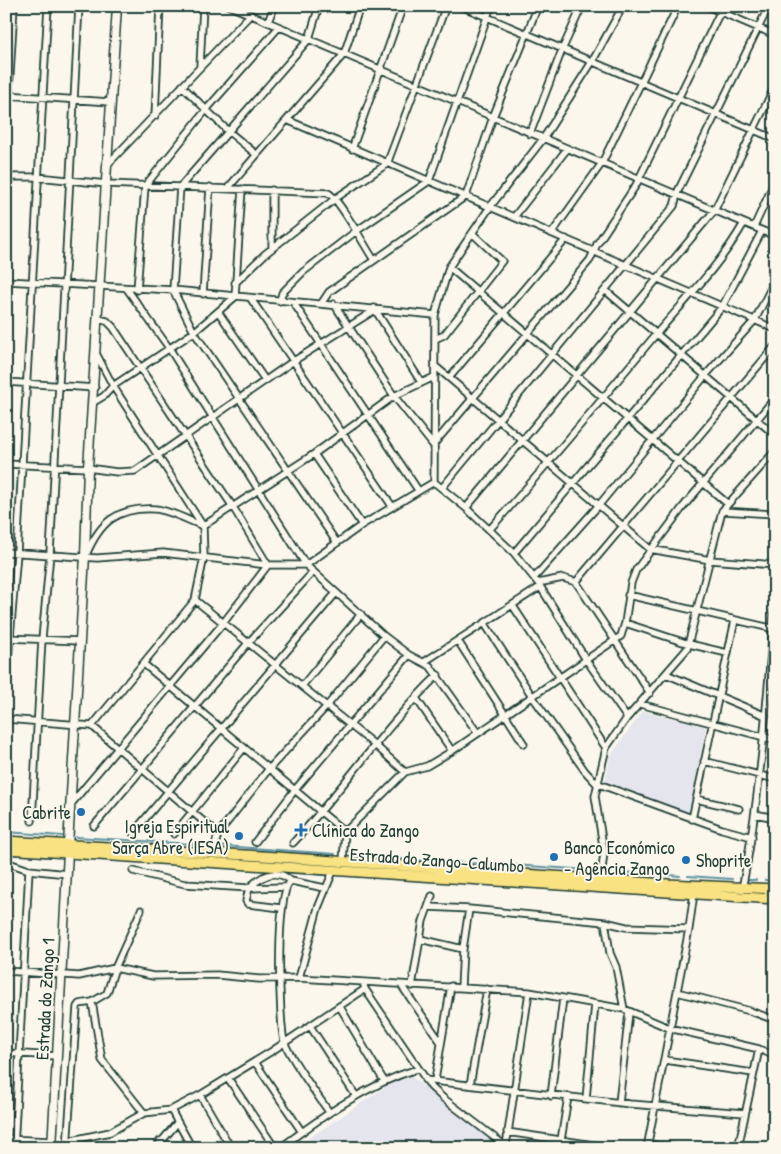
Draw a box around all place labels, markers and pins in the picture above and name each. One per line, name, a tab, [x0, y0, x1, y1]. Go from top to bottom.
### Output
place label: Cabrite	[22, 800, 71, 825]
marker: Cabrite	[75, 806, 87, 818]
place label: Igreja Espiritual Sarça Abre (IESA)	[112, 814, 229, 860]
place label: Clínica do Zango	[312, 818, 419, 843]
marker: Clínica do Zango	[294, 823, 308, 837]
marker: Igreja Espiritual Sarça Abre (IESA)	[233, 830, 245, 842]
place label: Banco Económico - Agência Zango	[564, 835, 675, 881]
place label: Shoprite	[696, 848, 751, 873]
marker: Banco Económico - Agência Zango	[548, 851, 560, 863]
marker: Shoprite	[680, 854, 692, 866]

